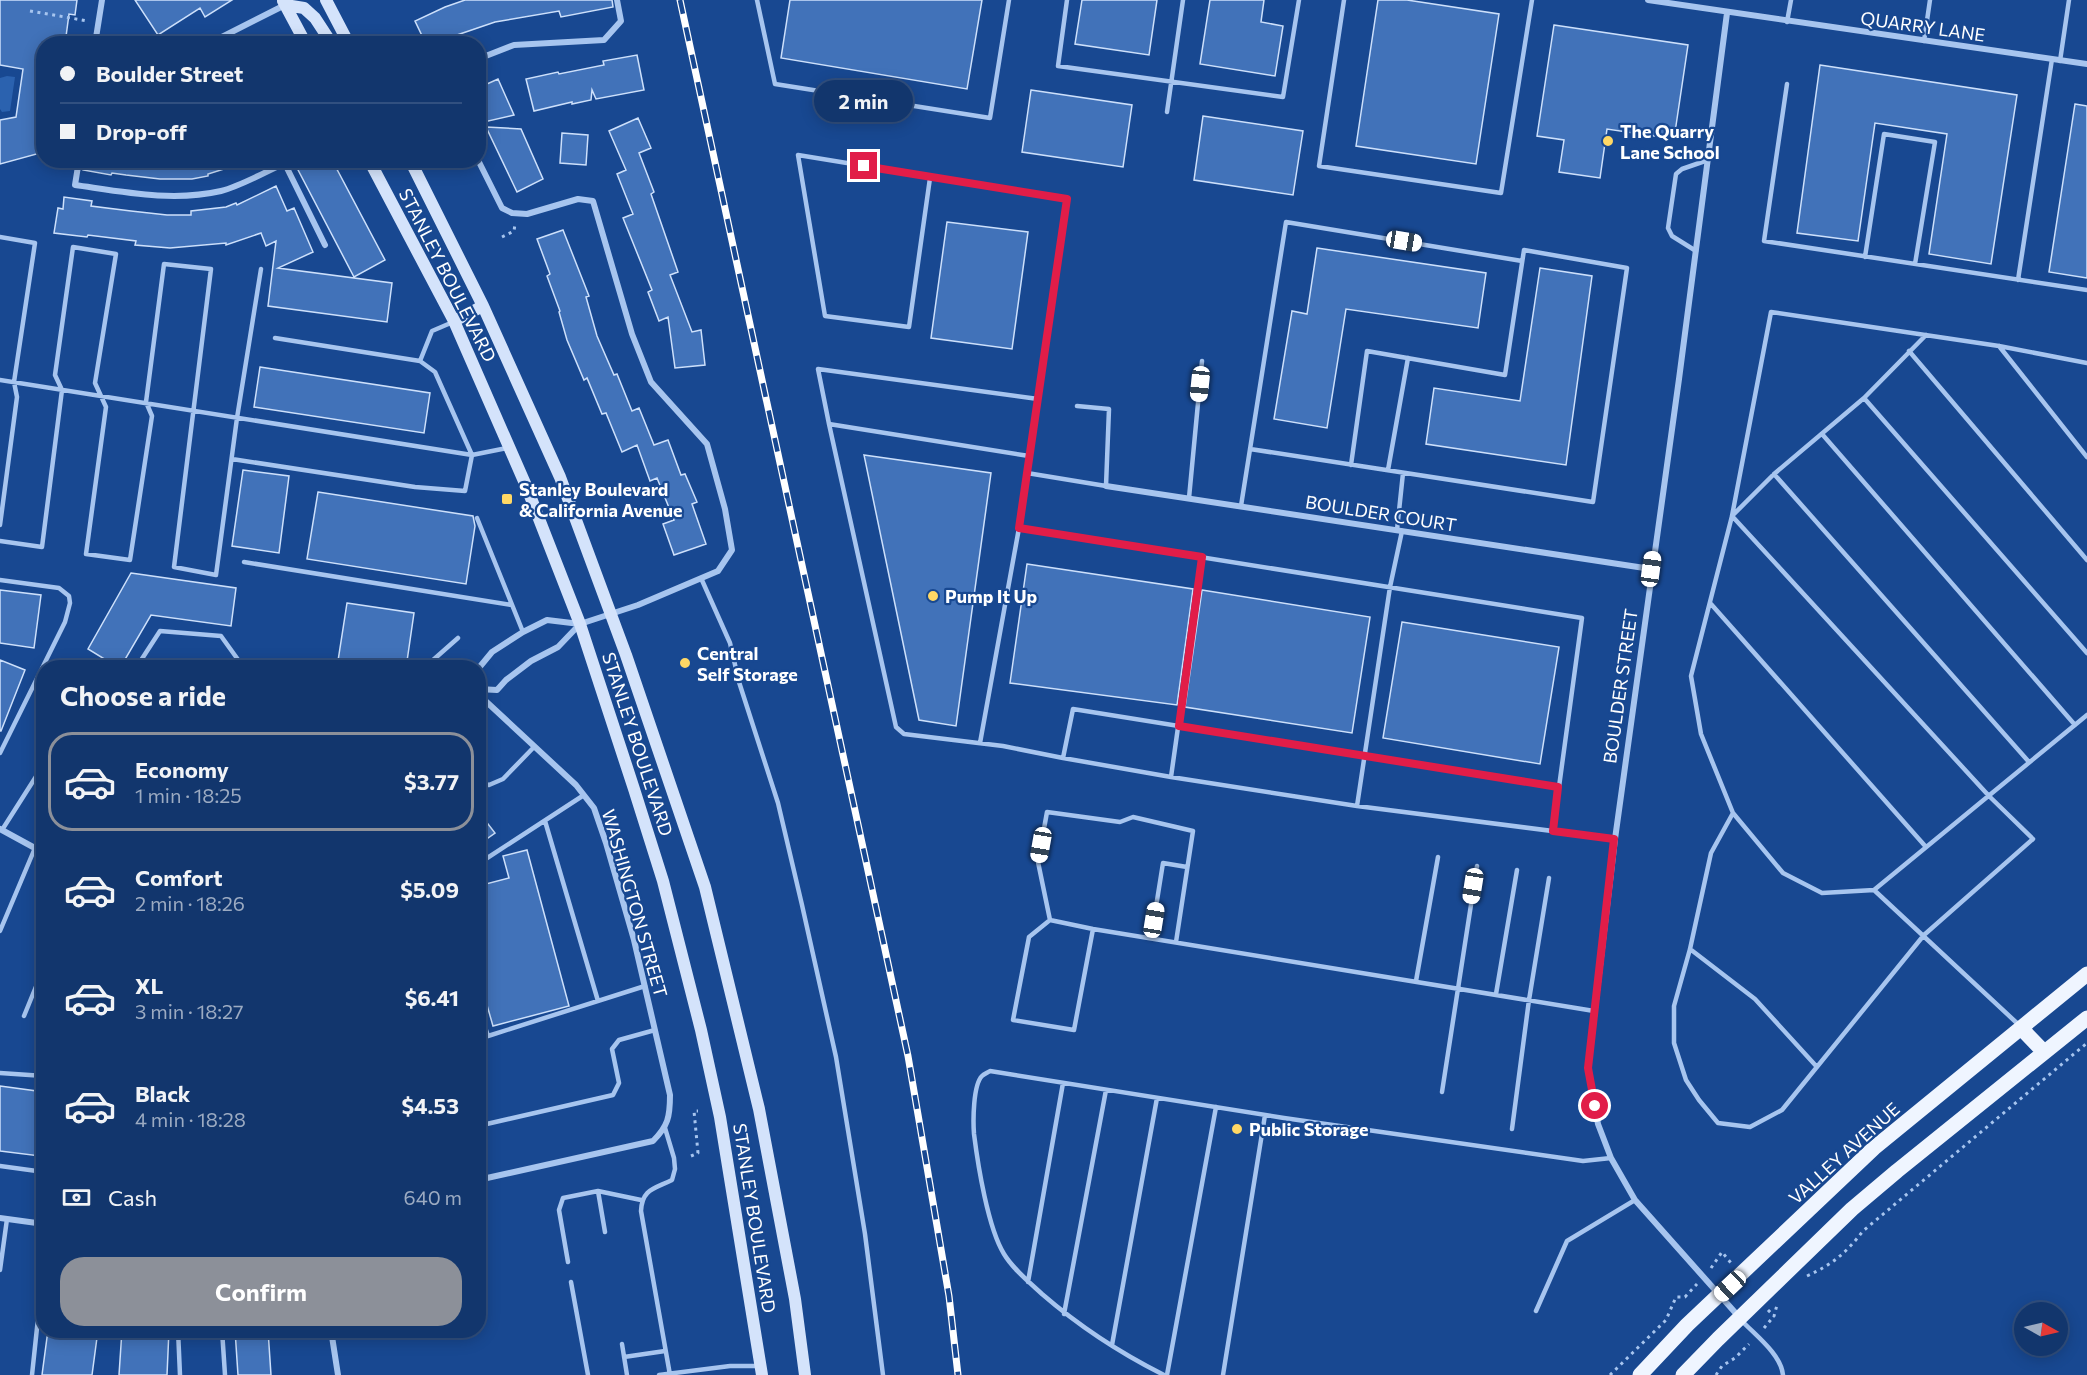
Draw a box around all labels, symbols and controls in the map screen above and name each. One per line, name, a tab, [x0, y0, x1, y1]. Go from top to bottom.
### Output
street label: QUARRY LANE	[1859, 6, 1987, 46]
text: Boulder Street	[96, 60, 243, 87]
callout: 2 min	[814, 79, 914, 121]
text: 2 min	[839, 89, 888, 113]
text: Drop-off	[96, 118, 187, 145]
place label: The Quarry Lane School	[1620, 120, 1720, 163]
marker: The Quarry Lane School	[1601, 134, 1615, 148]
route end	[850, 152, 877, 179]
street label: STANLEY BOULEVARD	[395, 185, 501, 365]
car	[1385, 229, 1423, 253]
car	[1189, 365, 1211, 403]
place label: Stanley Boulevard & California Avenue	[519, 478, 683, 521]
street label: BOULDER COURT	[1304, 490, 1458, 536]
marker: Stanley Boulevard & California Avenue	[500, 492, 514, 506]
car	[1640, 550, 1662, 588]
place label: Pump It Up	[945, 585, 1038, 607]
marker: Pump It Up	[926, 589, 940, 603]
street label: BOULDER STREET	[1598, 607, 1642, 765]
place label: Central Self Storage	[697, 642, 798, 685]
street label: STANLEY BOULEVARD	[598, 649, 678, 839]
marker: Central Self Storage	[678, 656, 692, 670]
text: Choose a ride	[60, 679, 226, 712]
icon: car	[63, 755, 117, 809]
text: Economy	[135, 756, 229, 783]
text: $3.77	[404, 768, 459, 795]
text: 1 min · 18:25	[135, 783, 242, 807]
street label: WASHINGTON STREET	[598, 806, 672, 1000]
car	[1029, 826, 1053, 864]
icon: car	[63, 863, 117, 917]
text: Comfort	[135, 864, 223, 891]
car	[1461, 867, 1485, 905]
text: $5.09	[400, 876, 459, 903]
text: 2 min · 18:26	[135, 891, 245, 915]
car	[1142, 901, 1166, 939]
icon: car	[63, 971, 117, 1025]
text: XL	[135, 972, 163, 999]
text: $6.41	[405, 984, 459, 1011]
text: 3 min · 18:27	[135, 999, 244, 1023]
icon: car	[63, 1079, 117, 1133]
text: Black	[135, 1080, 190, 1107]
text: $4.53	[401, 1092, 459, 1119]
route start	[1581, 1092, 1608, 1119]
street label: VALLEY AVENUE	[1784, 1097, 1904, 1209]
text: 4 min · 18:28	[135, 1107, 246, 1131]
place label: Public Storage	[1249, 1118, 1369, 1140]
street label: STANLEY BOULEVARD	[729, 1122, 781, 1314]
marker: Public Storage	[1230, 1122, 1244, 1136]
icon: cash	[60, 1181, 93, 1214]
text: Cash	[108, 1184, 157, 1211]
text: 640 m	[404, 1185, 462, 1209]
button: Confirm	[60, 1257, 462, 1326]
car	[1711, 1267, 1749, 1305]
north arrow	[2014, 1302, 2068, 1356]
map controls	[2014, 1302, 2068, 1356]

